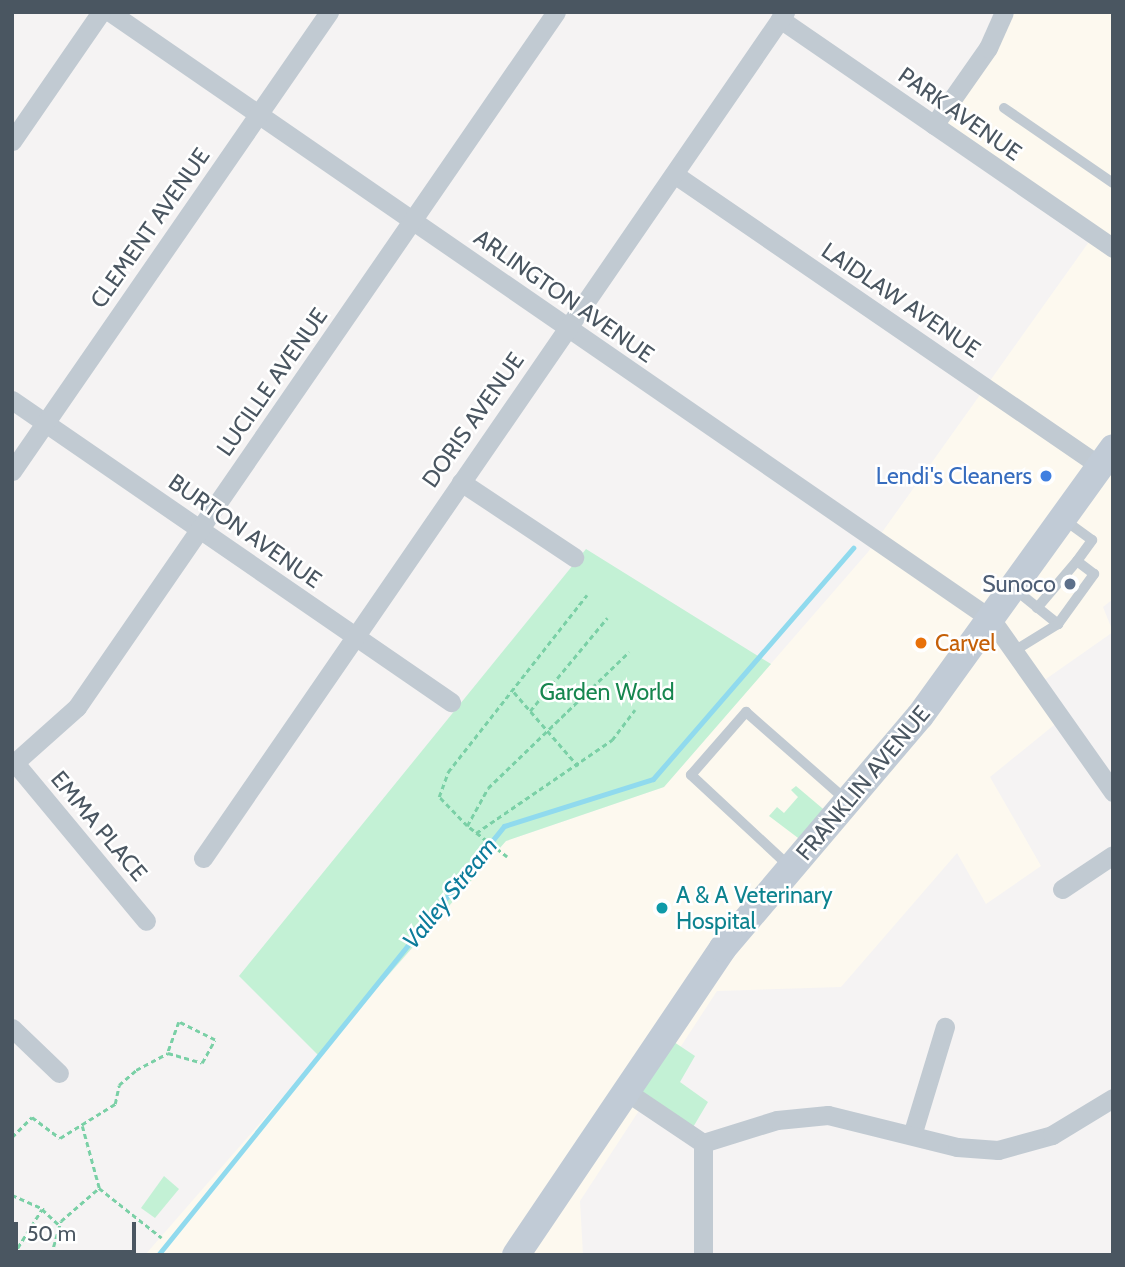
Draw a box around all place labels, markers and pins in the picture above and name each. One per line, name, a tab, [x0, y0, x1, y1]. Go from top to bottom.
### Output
place label: Lendi's Cleaners	[876, 462, 1032, 490]
marker: Lendi's Cleaners	[1038, 468, 1054, 484]
place label: Sunoco	[982, 570, 1056, 598]
marker: Sunoco	[1062, 576, 1078, 592]
place label: Carvel	[935, 629, 996, 657]
marker: Carvel	[913, 635, 929, 651]
place label: A & A Veterinary Hospital	[676, 881, 833, 935]
marker: A & A Veterinary Hospital	[654, 900, 670, 916]

